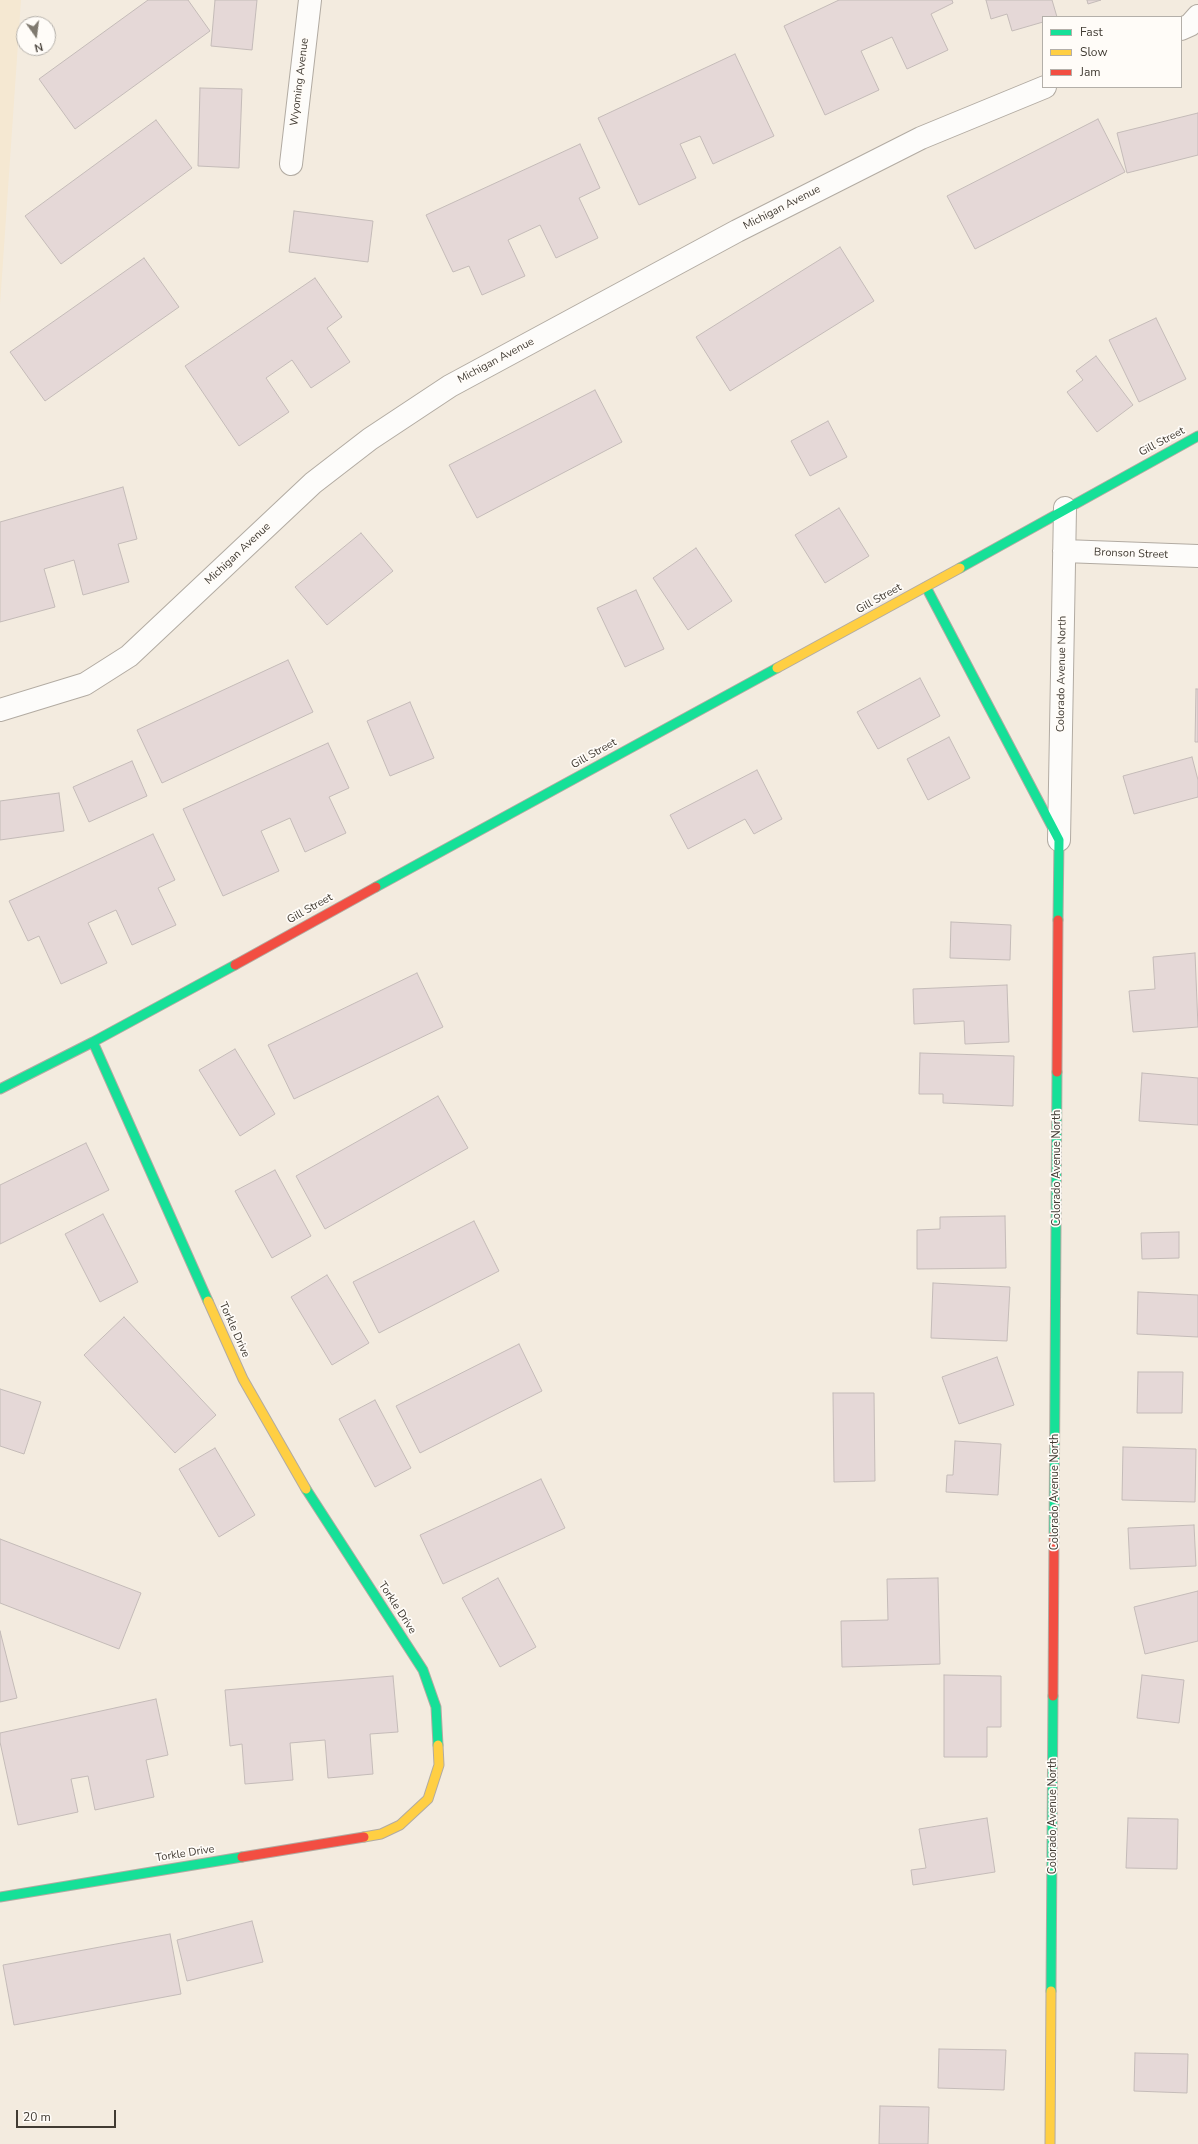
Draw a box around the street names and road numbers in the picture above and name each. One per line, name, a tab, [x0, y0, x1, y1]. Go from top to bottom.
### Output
street label: Wyoming Avenue	[288, 37, 312, 127]
street label: Michigan Avenue	[741, 183, 823, 233]
street label: Michigan Avenue	[456, 335, 536, 387]
street label: Gill Street	[1137, 424, 1187, 460]
street label: Michigan Avenue	[203, 520, 273, 588]
street label: Bronson Street	[1094, 546, 1168, 562]
street label: Gill Street	[854, 581, 904, 617]
street label: Colorado Avenue North	[1054, 616, 1070, 732]
street label: Gill Street	[569, 736, 619, 772]
street label: Gill Street	[285, 891, 335, 927]
street label: Colorado Avenue North	[1050, 1110, 1064, 1226]
street label: Torkle Drive	[216, 1300, 252, 1360]
street label: Colorado Avenue North	[1048, 1434, 1062, 1550]
street label: Torkle Drive	[375, 1580, 419, 1636]
street label: Colorado Avenue North	[1046, 1758, 1060, 1874]
street label: Torkle Drive	[155, 1843, 215, 1865]

